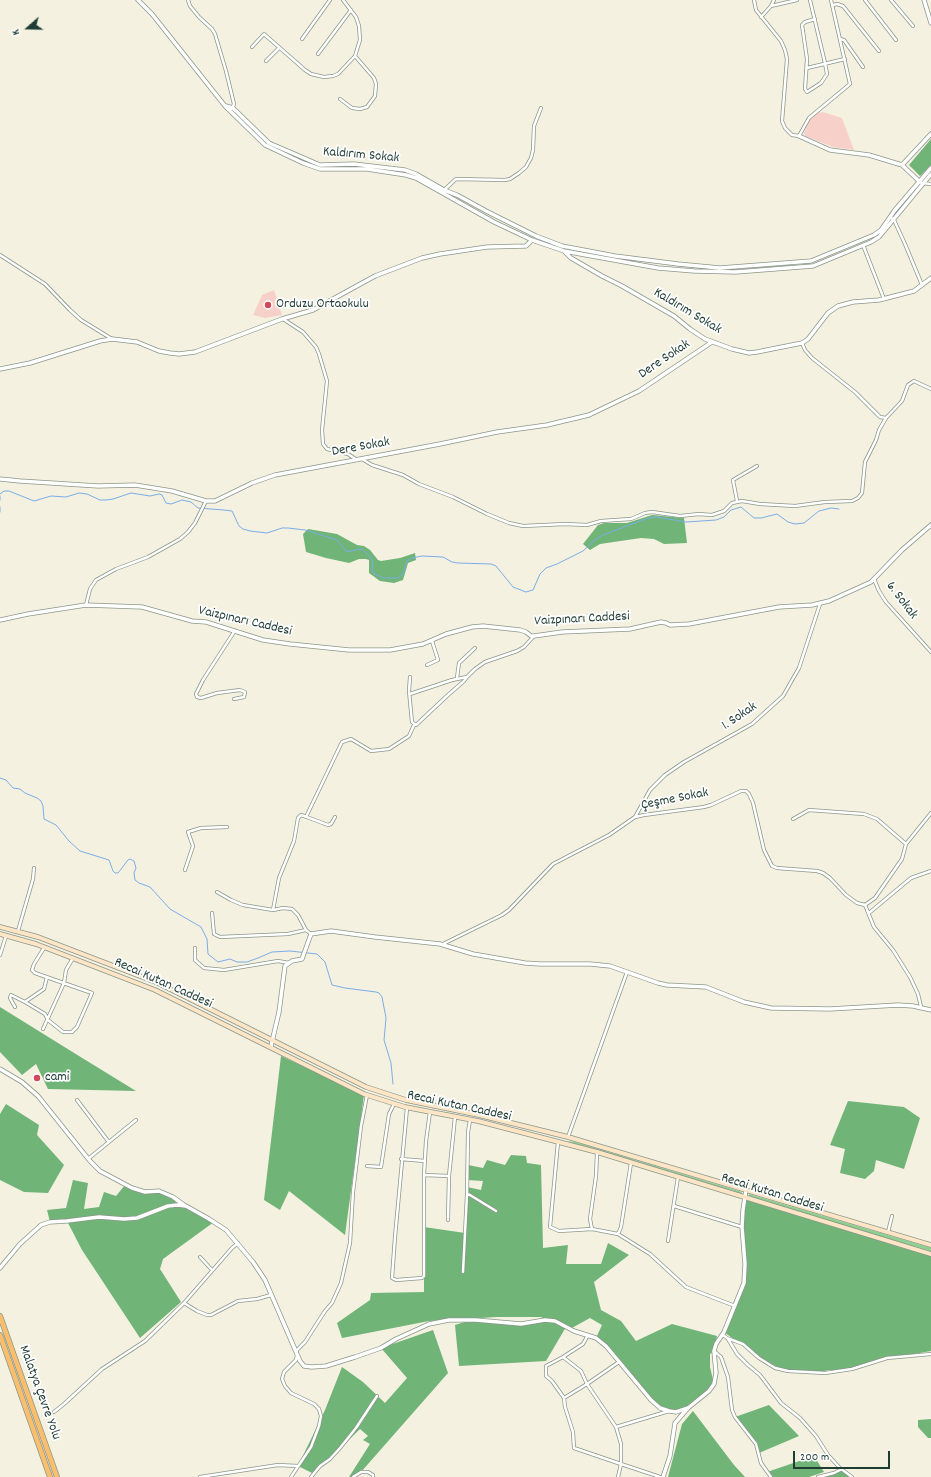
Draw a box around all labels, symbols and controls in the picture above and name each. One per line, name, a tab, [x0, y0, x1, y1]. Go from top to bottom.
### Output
north arrow	[8, 8, 48, 48]
text: K	[8, 27, 25, 37]
street label: Kaldırım Sokak	[322, 144, 400, 168]
street label: Kaldırım Sokak	[650, 285, 724, 339]
place label: Orduzu Ortaokulu	[276, 297, 369, 313]
marker: Orduzu Ortaokulu	[263, 300, 273, 310]
street label: Dere Sokak	[636, 337, 694, 383]
street label: Dere Sokak	[331, 435, 391, 461]
street label: 6. Sokak	[881, 579, 921, 623]
street label: Vaizpınarı Caddesi	[197, 603, 293, 641]
street label: Vaizpınarı Caddesi	[534, 609, 630, 631]
street label: 1. Sokak	[719, 699, 761, 735]
street label: Çeşme Sokak	[640, 785, 710, 815]
street label: Recai Kutan Caddesi	[111, 955, 215, 1013]
place label: cami	[45, 1070, 69, 1086]
marker: cami	[32, 1073, 42, 1083]
street label: Recai Kutan Caddesi	[405, 1088, 513, 1126]
street label: Recai Kutan Caddesi	[719, 1170, 825, 1218]
street label: Malatya Çevre Yolu	[14, 1344, 64, 1442]
scale bar	[795, 1443, 892, 1469]
text: 200 m	[800, 1449, 829, 1466]

